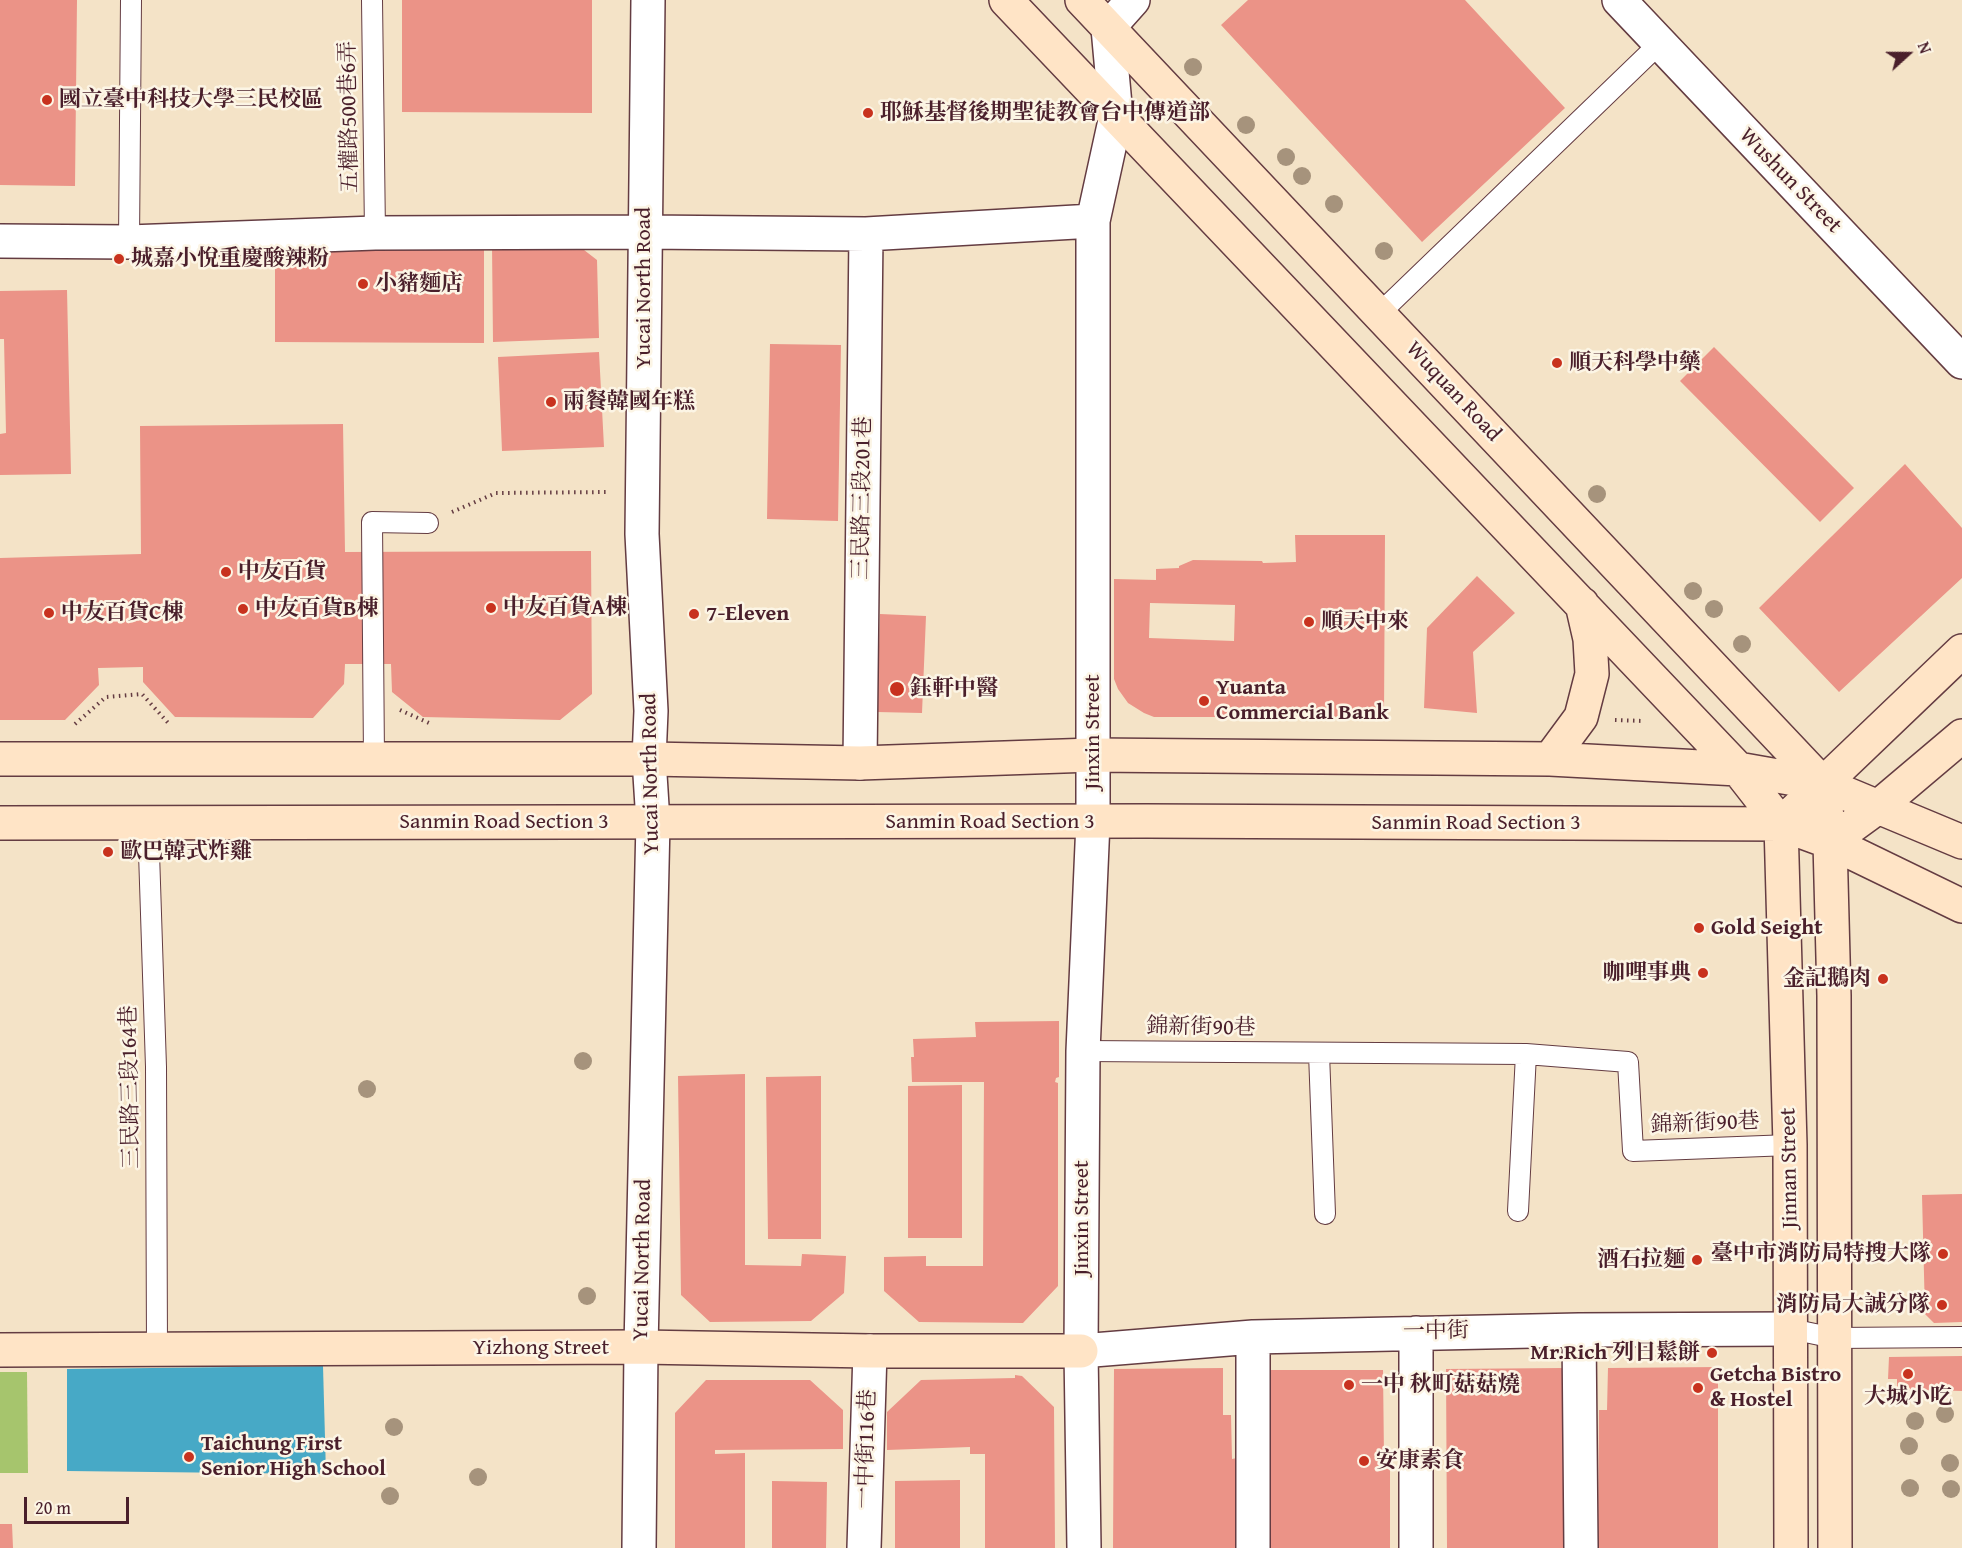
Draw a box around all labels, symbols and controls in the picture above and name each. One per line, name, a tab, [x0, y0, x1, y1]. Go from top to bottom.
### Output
north arrow	[1878, 24, 1938, 84]
text: N	[1912, 38, 1938, 57]
street label: 五權路500巷6弄	[335, 41, 365, 193]
place label: 國立臺中科技大學三民校區	[59, 87, 323, 113]
marker: 國立臺中科技大學三民校區	[40, 93, 54, 107]
place label: 耶穌基督後期聖徒教會台中傳道部	[880, 100, 1210, 126]
marker: 耶穌基督後期聖徒教會台中傳道部	[861, 106, 875, 120]
street label: Wushun Street	[1733, 123, 1847, 239]
street label: Yucai North Road	[631, 207, 657, 369]
place label: 城嘉小悅重慶酸辣粉	[131, 246, 329, 272]
marker: 城嘉小悅重慶酸辣粉	[112, 252, 126, 266]
place label: 小豬麵店	[375, 271, 463, 297]
marker: 小豬麵店	[356, 277, 370, 291]
street label: Wuquan Road	[1400, 336, 1506, 448]
place label: 順天科學中藥	[1569, 350, 1701, 376]
marker: 順天科學中藥	[1550, 356, 1564, 370]
place label: 兩餐韓國年糕	[563, 389, 695, 415]
marker: 兩餐韓國年糕	[544, 395, 558, 409]
street label: 三民路三段201巷	[848, 416, 878, 580]
place label: 中友百貨	[238, 559, 326, 585]
marker: 中友百貨	[219, 565, 233, 579]
place label: 中友百貨A棟	[503, 595, 627, 621]
place label: 中友百貨B棟	[255, 596, 379, 622]
place label: 中友百貨C棟	[61, 600, 183, 626]
marker: 中友百貨A棟	[484, 601, 498, 615]
place label: 7-Eleven	[706, 601, 789, 627]
marker: 中友百貨B棟	[236, 602, 250, 616]
marker: 中友百貨C棟	[42, 606, 56, 620]
marker: 7-Eleven	[687, 607, 701, 621]
place label: 順天中來	[1321, 609, 1409, 635]
marker: 順天中來	[1302, 615, 1316, 629]
street label: Jinxin Street	[1080, 674, 1106, 790]
place label: Yuanta Commercial Bank	[1216, 675, 1389, 726]
place label: 鈺軒中醫	[910, 676, 998, 702]
marker: 鈺軒中醫	[888, 680, 906, 698]
street label: Yucai North Road	[636, 693, 666, 855]
marker: Yuanta Commercial Bank	[1197, 694, 1211, 708]
street label: Sanmin Road Section 3	[399, 809, 609, 835]
street label: Sanmin Road Section 3	[885, 809, 1095, 835]
street label: Sanmin Road Section 3	[1371, 810, 1581, 836]
place label: 歐巴韓式炸雞	[120, 839, 252, 865]
marker: 歐巴韓式炸雞	[101, 845, 115, 859]
place label: Gold Seight	[1711, 915, 1822, 941]
marker: Gold Seight	[1692, 921, 1706, 935]
place label: 咖哩事典	[1603, 960, 1691, 986]
marker: 咖哩事典	[1696, 966, 1710, 980]
place label: 金記鵝肉	[1783, 966, 1871, 992]
marker: 金記鵝肉	[1876, 972, 1890, 986]
street label: 三民路三段164巷	[116, 1005, 146, 1169]
street label: 錦新街90巷	[1146, 1014, 1256, 1042]
street label: Jinnan Street	[1776, 1107, 1804, 1229]
street label: 錦新街90巷	[1650, 1109, 1760, 1139]
street label: Jinxin Street	[1069, 1160, 1095, 1276]
street label: Yucai North Road	[628, 1179, 658, 1341]
place label: 臺中市消防局特搜大隊	[1711, 1241, 1931, 1267]
place label: 酒石拉麵	[1597, 1247, 1685, 1273]
marker: 臺中市消防局特搜大隊	[1936, 1247, 1950, 1261]
marker: 酒石拉麵	[1690, 1253, 1704, 1267]
place label: 消防局大誠分隊	[1776, 1292, 1930, 1318]
marker: 消防局大誠分隊	[1935, 1298, 1949, 1312]
street label: 一中街	[1403, 1318, 1469, 1346]
street label: Yizhong Street	[473, 1335, 609, 1361]
place label: Mr.Rich 列日鬆餅	[1530, 1340, 1700, 1366]
marker: Mr.Rich 列日鬆餅	[1705, 1346, 1719, 1360]
place label: Getcha Bistro & Hostel	[1710, 1362, 1841, 1414]
marker: 大城小吃	[1901, 1367, 1915, 1381]
place label: 一中 秋町菇菇燒	[1361, 1372, 1520, 1398]
marker: 一中 秋町菇菇燒	[1342, 1378, 1356, 1392]
marker: Getcha Bistro & Hostel	[1691, 1381, 1705, 1395]
place label: 大城小吃	[1864, 1384, 1952, 1410]
street label: 一中街116巷	[852, 1389, 882, 1509]
place label: Taichung First Senior High School	[201, 1431, 386, 1482]
place label: 安康素食	[1376, 1448, 1464, 1474]
marker: Taichung First Senior High School	[182, 1450, 196, 1464]
marker: 安康素食	[1357, 1454, 1371, 1468]
scale bar	[27, 1485, 132, 1523]
text: 20 m	[35, 1494, 71, 1521]

